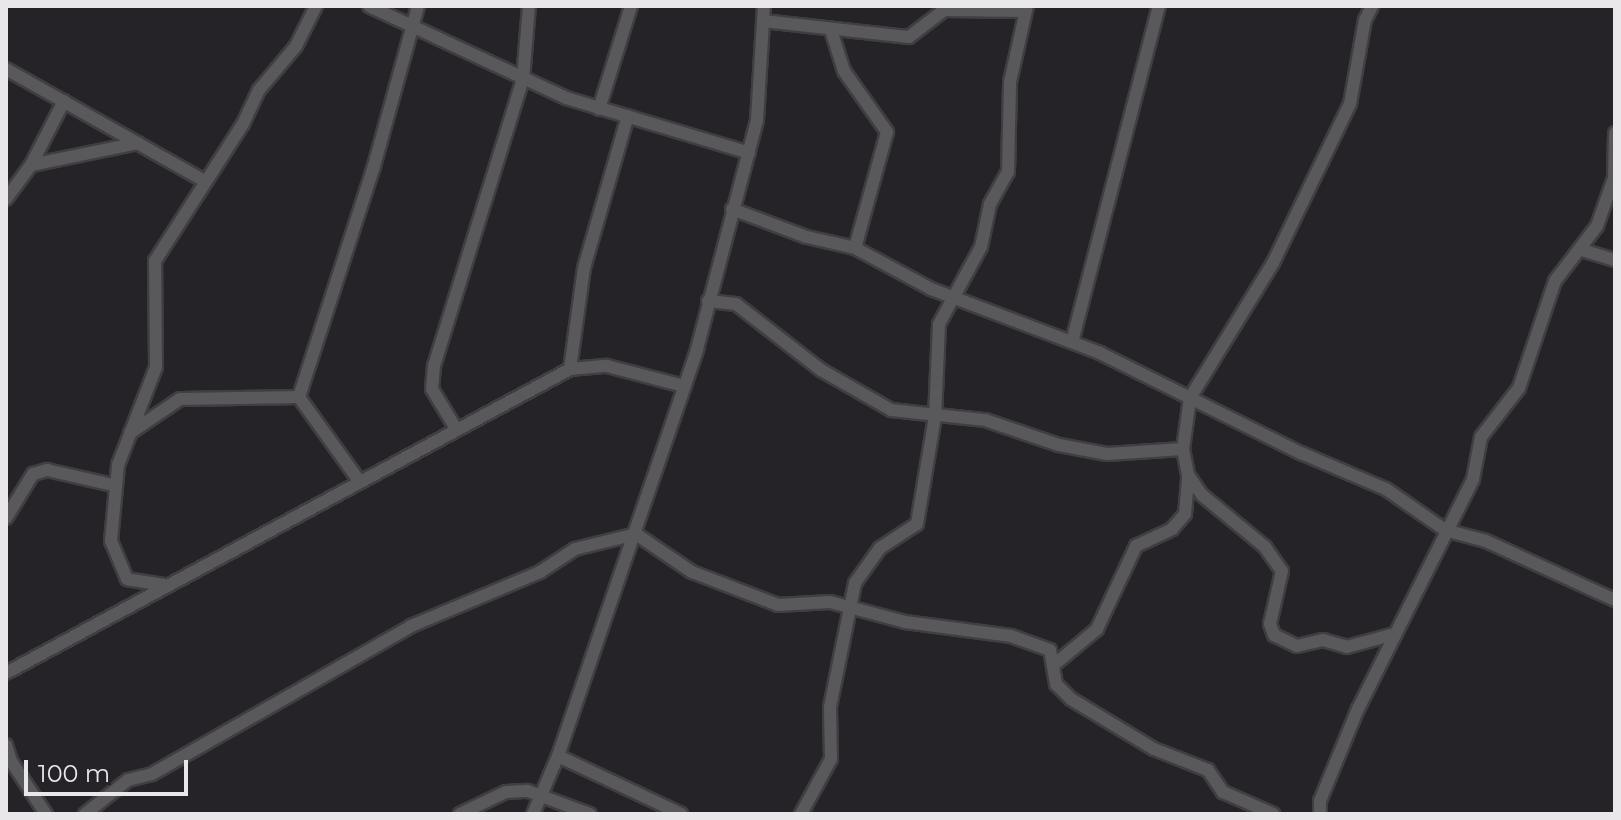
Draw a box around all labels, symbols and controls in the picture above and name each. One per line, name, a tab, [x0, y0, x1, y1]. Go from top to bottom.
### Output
scale bar	[28, 744, 192, 794]
text: 100 m	[38, 759, 110, 788]

